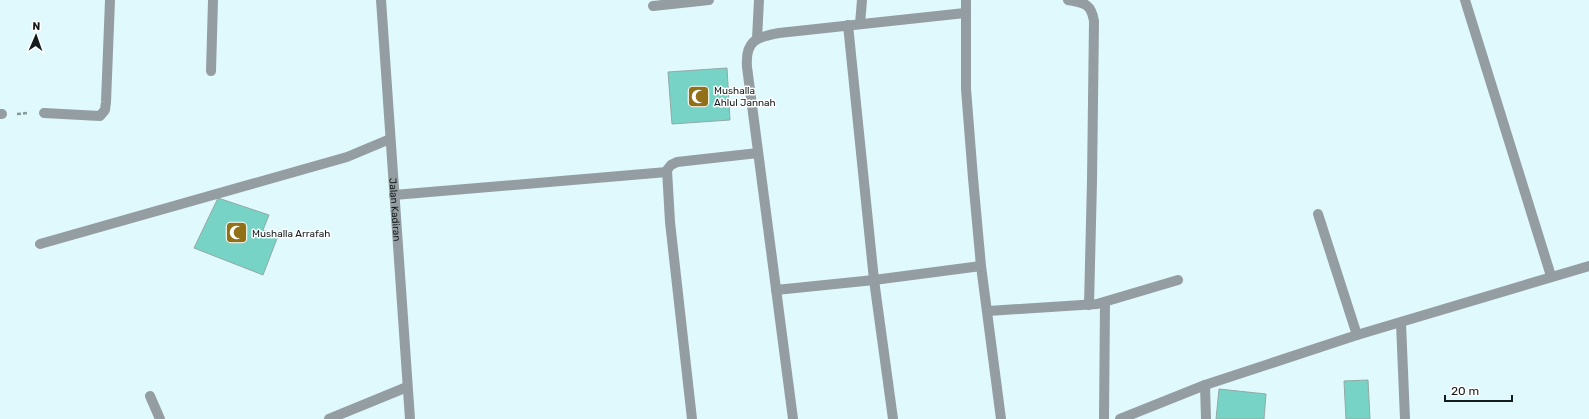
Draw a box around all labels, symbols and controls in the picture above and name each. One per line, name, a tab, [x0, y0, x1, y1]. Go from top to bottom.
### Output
north arrow	[16, 16, 56, 56]
text: N	[32, 20, 41, 33]
mosque icon: Mushalla Ahlul Jannah	[686, 83, 712, 109]
place label: Mushalla Ahlul Jannah	[714, 85, 776, 109]
street label: Jalan Kadiran	[386, 177, 403, 242]
mosque icon: Mushalla Arrafah	[223, 220, 249, 246]
place label: Mushalla Arrafah	[252, 228, 330, 240]
scale bar	[1445, 377, 1512, 403]
text: 20 m	[1451, 384, 1479, 398]

